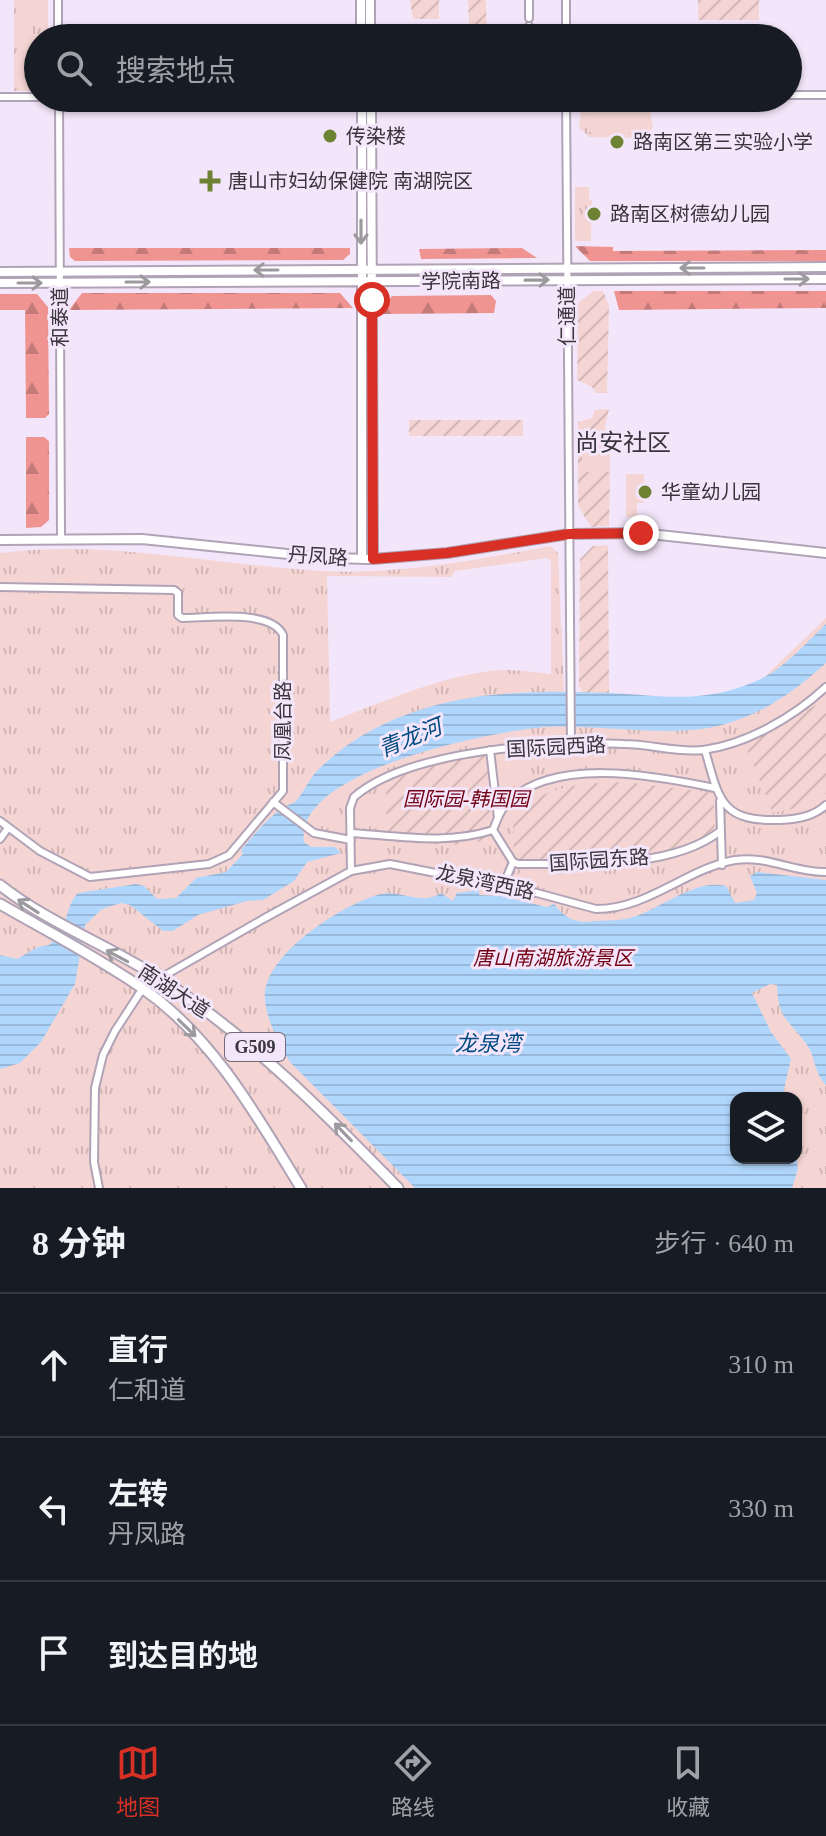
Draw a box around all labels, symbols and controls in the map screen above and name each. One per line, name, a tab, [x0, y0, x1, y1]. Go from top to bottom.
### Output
search box	[24, 24, 802, 112]
icon: search	[52, 46, 96, 90]
text: 搜索地点	[116, 54, 236, 87]
place label: 传染楼	[346, 125, 406, 147]
marker: 传染楼	[321, 127, 339, 145]
place label: 路南区第三实验小学	[633, 131, 813, 153]
marker: 路南区第三实验小学	[608, 133, 626, 151]
marker: 唐山市妇幼保健院 南湖院区	[199, 170, 221, 192]
place label: 唐山市妇幼保健院 南湖院区	[228, 170, 473, 192]
place label: 路南区树德幼儿园	[610, 203, 770, 225]
marker: 路南区树德幼儿园	[585, 205, 603, 223]
one-way arrow	[353, 218, 369, 245]
one-way arrow	[679, 260, 706, 276]
one-way arrow	[253, 262, 280, 277]
street label: 学院南路	[421, 269, 501, 293]
one-way arrow	[523, 272, 550, 288]
one-way arrow	[783, 272, 810, 287]
one-way arrow	[124, 274, 151, 290]
one-way arrow	[16, 275, 43, 291]
route start	[354, 282, 390, 318]
street label: 仁通道	[556, 286, 578, 346]
street label: 和泰道	[49, 287, 71, 347]
district label: 尚安社区	[575, 430, 671, 456]
place label: 华童幼儿园	[661, 481, 761, 503]
marker: 华童幼儿园	[636, 483, 654, 501]
route end	[623, 515, 659, 551]
street label: 丹凤路	[287, 543, 349, 569]
street label: 凤凰台路	[272, 681, 294, 761]
water label: 青龙河	[375, 713, 449, 762]
street label: 国际园西路	[505, 733, 607, 761]
park label: 国际园-韩国园	[403, 788, 532, 810]
street label: 国际园东路	[548, 846, 650, 874]
street label: 龙泉湾西路	[434, 861, 536, 903]
one-way arrow	[18, 897, 40, 914]
park label: 唐山南湖旅游景区	[473, 947, 636, 969]
one-way arrow	[106, 948, 130, 964]
street label: 南湖大道	[134, 960, 214, 1022]
one-way arrow	[177, 1018, 196, 1037]
water label: 龙泉湾	[455, 1031, 525, 1056]
road number: G509	[225, 1033, 285, 1061]
map controls	[730, 1092, 802, 1164]
button: layers	[730, 1092, 802, 1164]
one-way arrow	[334, 1122, 353, 1142]
text: 8 分钟	[32, 1225, 126, 1262]
text: 步行 · 640 m	[655, 1229, 794, 1258]
text: 直行	[108, 1333, 168, 1366]
icon: ahead	[32, 1343, 76, 1387]
text: 310 m	[728, 1350, 794, 1379]
text: 仁和道	[108, 1376, 186, 1405]
text: 左转	[108, 1477, 168, 1510]
icon: left	[32, 1487, 76, 1531]
text: 330 m	[728, 1494, 794, 1523]
text: 丹凤路	[108, 1520, 186, 1549]
icon: arrive	[32, 1631, 76, 1675]
text: 到达目的地	[108, 1639, 258, 1672]
tab: 地图	[116, 1741, 160, 1821]
tab: 路线	[391, 1741, 435, 1821]
tab: 收藏	[666, 1741, 710, 1821]

